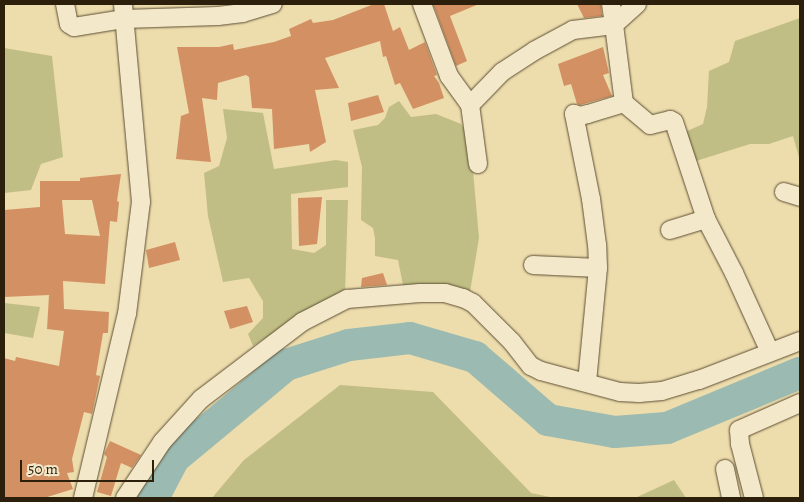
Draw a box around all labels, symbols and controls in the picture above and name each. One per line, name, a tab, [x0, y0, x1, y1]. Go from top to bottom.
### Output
scale bar	[22, 450, 156, 482]
text: 50 m	[28, 459, 58, 479]

